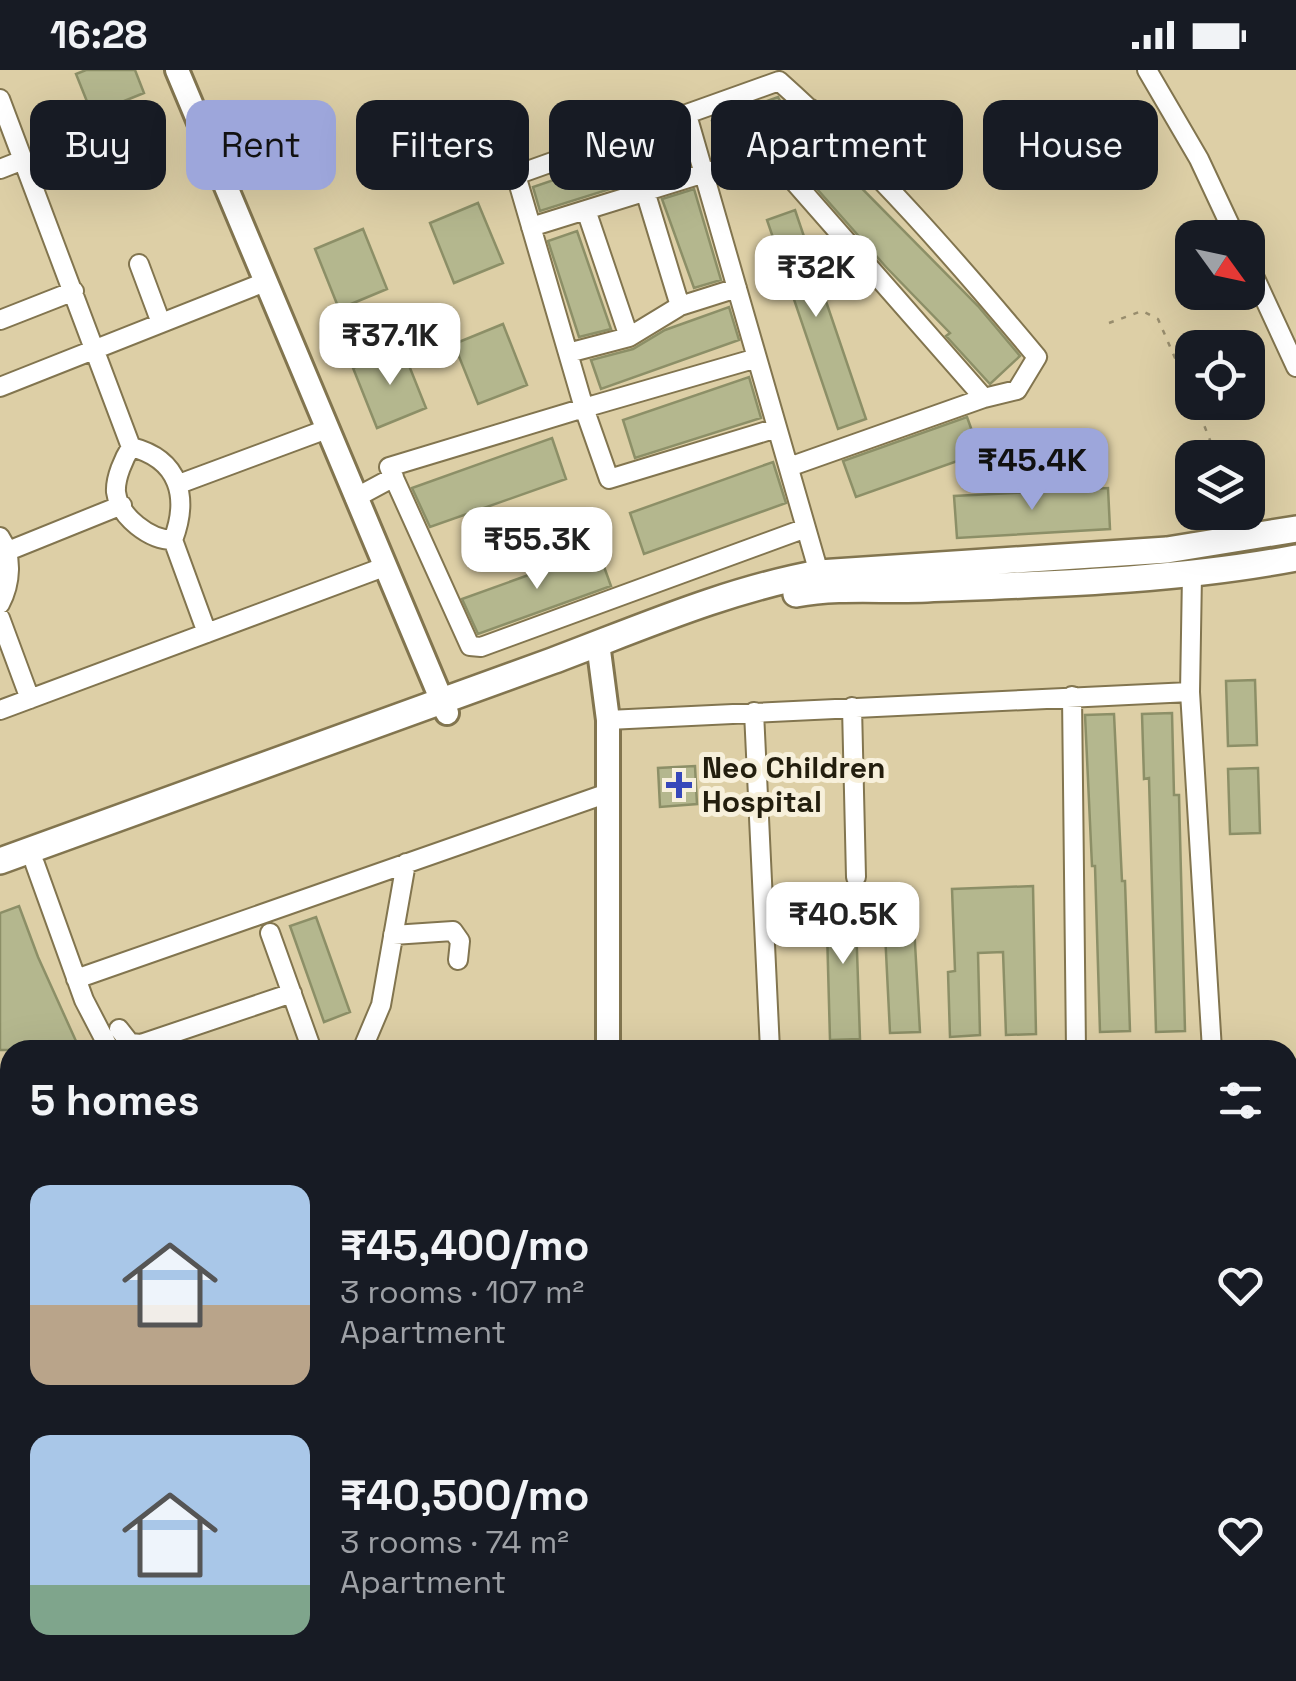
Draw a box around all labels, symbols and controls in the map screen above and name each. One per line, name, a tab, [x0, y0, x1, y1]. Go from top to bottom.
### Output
text: 16:28	[50, 11, 147, 59]
chip: Buy	[30, 100, 166, 190]
chip: Rent	[186, 100, 336, 190]
chip: Filters	[356, 100, 529, 190]
chip: New	[549, 100, 691, 190]
chip: Apartment	[711, 100, 963, 190]
chip: House	[983, 100, 1158, 190]
north arrow	[1175, 220, 1265, 310]
map controls	[1175, 220, 1265, 530]
pin: ₹32K	[757, 235, 875, 320]
text: ₹32K	[777, 247, 855, 287]
pin: ₹37.1K	[309, 303, 471, 388]
text: ₹37.1K	[341, 315, 439, 355]
button: locate	[1175, 330, 1265, 420]
pin: ₹45.4K	[951, 428, 1113, 513]
text: ₹45.4K	[977, 440, 1087, 480]
button: layers	[1175, 440, 1265, 530]
pin: ₹55.3K	[456, 507, 618, 592]
text: ₹55.3K	[483, 519, 591, 559]
place label: Neo Children Hospital	[702, 748, 885, 821]
marker: Neo Children Hospital	[666, 772, 692, 798]
pin: ₹40.5K	[762, 882, 924, 967]
text: ₹40.5K	[788, 894, 898, 934]
icon: filters	[1213, 1073, 1268, 1128]
text: 5 homes	[30, 1074, 200, 1127]
text: ₹45,400/mo	[340, 1219, 589, 1272]
icon: home	[110, 1225, 230, 1345]
icon: heart	[1213, 1258, 1268, 1313]
text: 3 rooms · 107 m²	[340, 1272, 584, 1312]
text: Apartment	[340, 1312, 506, 1352]
text: ₹40,500/mo	[340, 1469, 589, 1522]
icon: home	[110, 1475, 230, 1595]
icon: heart	[1213, 1508, 1268, 1563]
text: 3 rooms · 74 m²	[340, 1522, 569, 1562]
text: Apartment	[340, 1562, 506, 1602]

